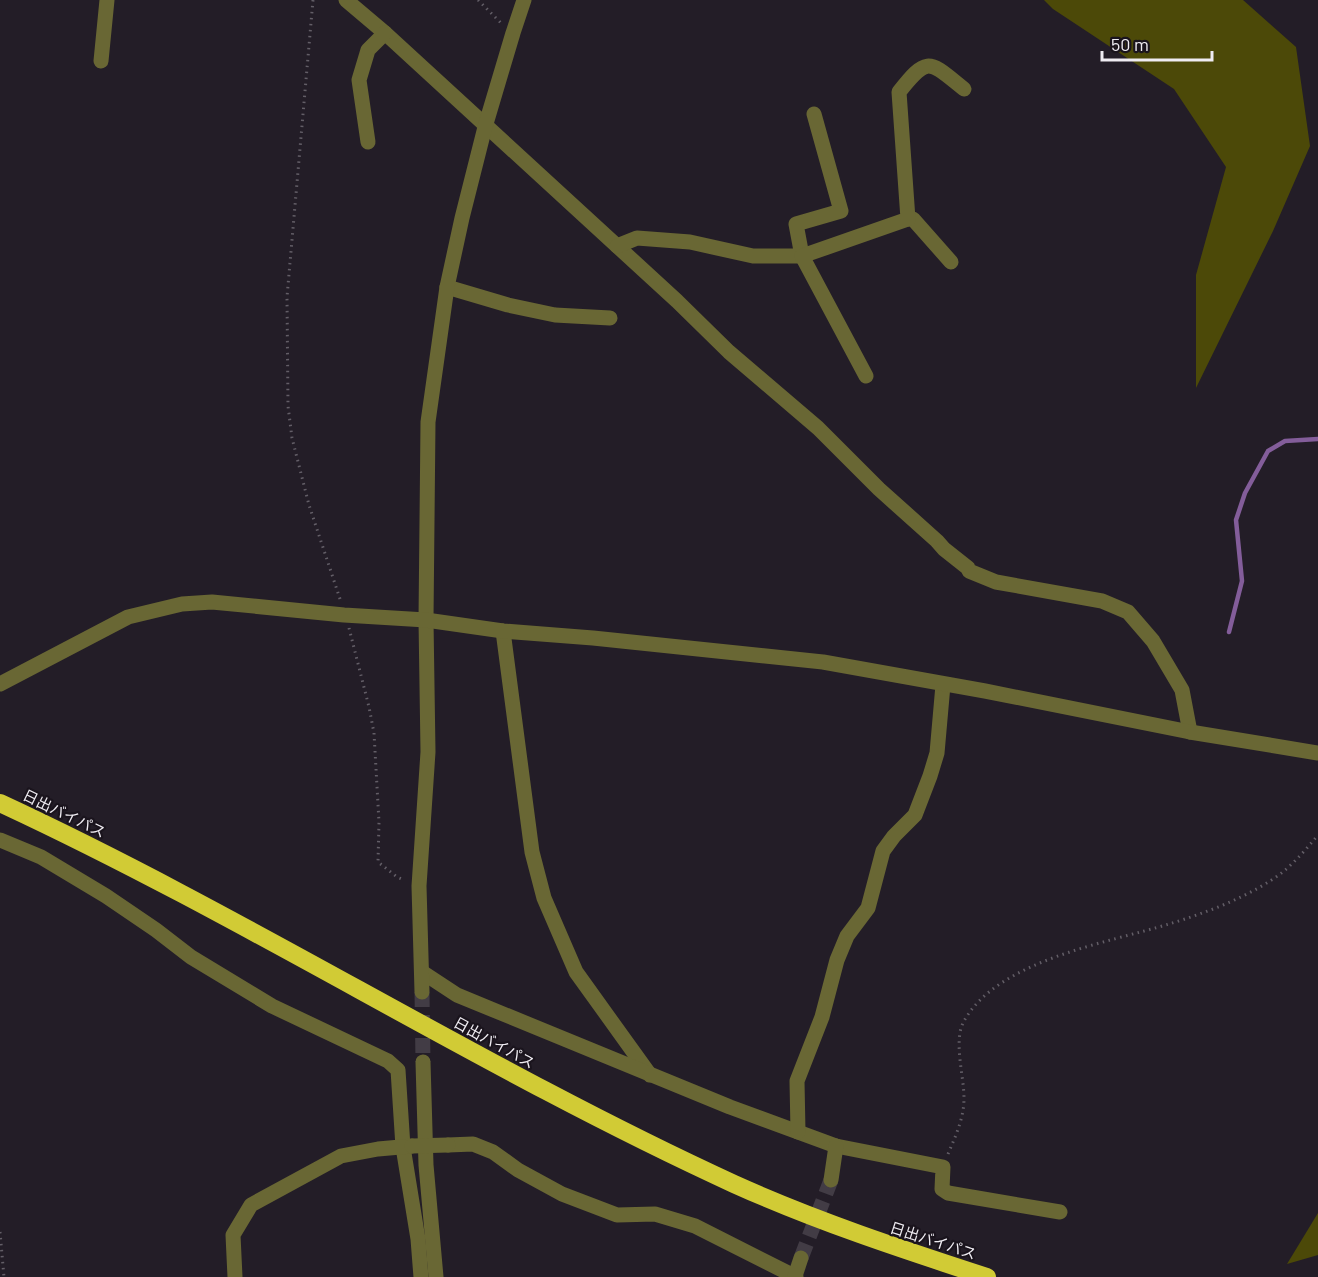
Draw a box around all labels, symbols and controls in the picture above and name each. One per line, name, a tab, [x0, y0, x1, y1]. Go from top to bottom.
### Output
scale bar	[1102, 24, 1212, 62]
text: 50 m	[1111, 33, 1149, 55]
street label: 日出バイパス	[20, 785, 109, 841]
street label: 日出バイパス	[451, 1013, 538, 1072]
street label: 日出バイパス	[888, 1218, 979, 1262]

